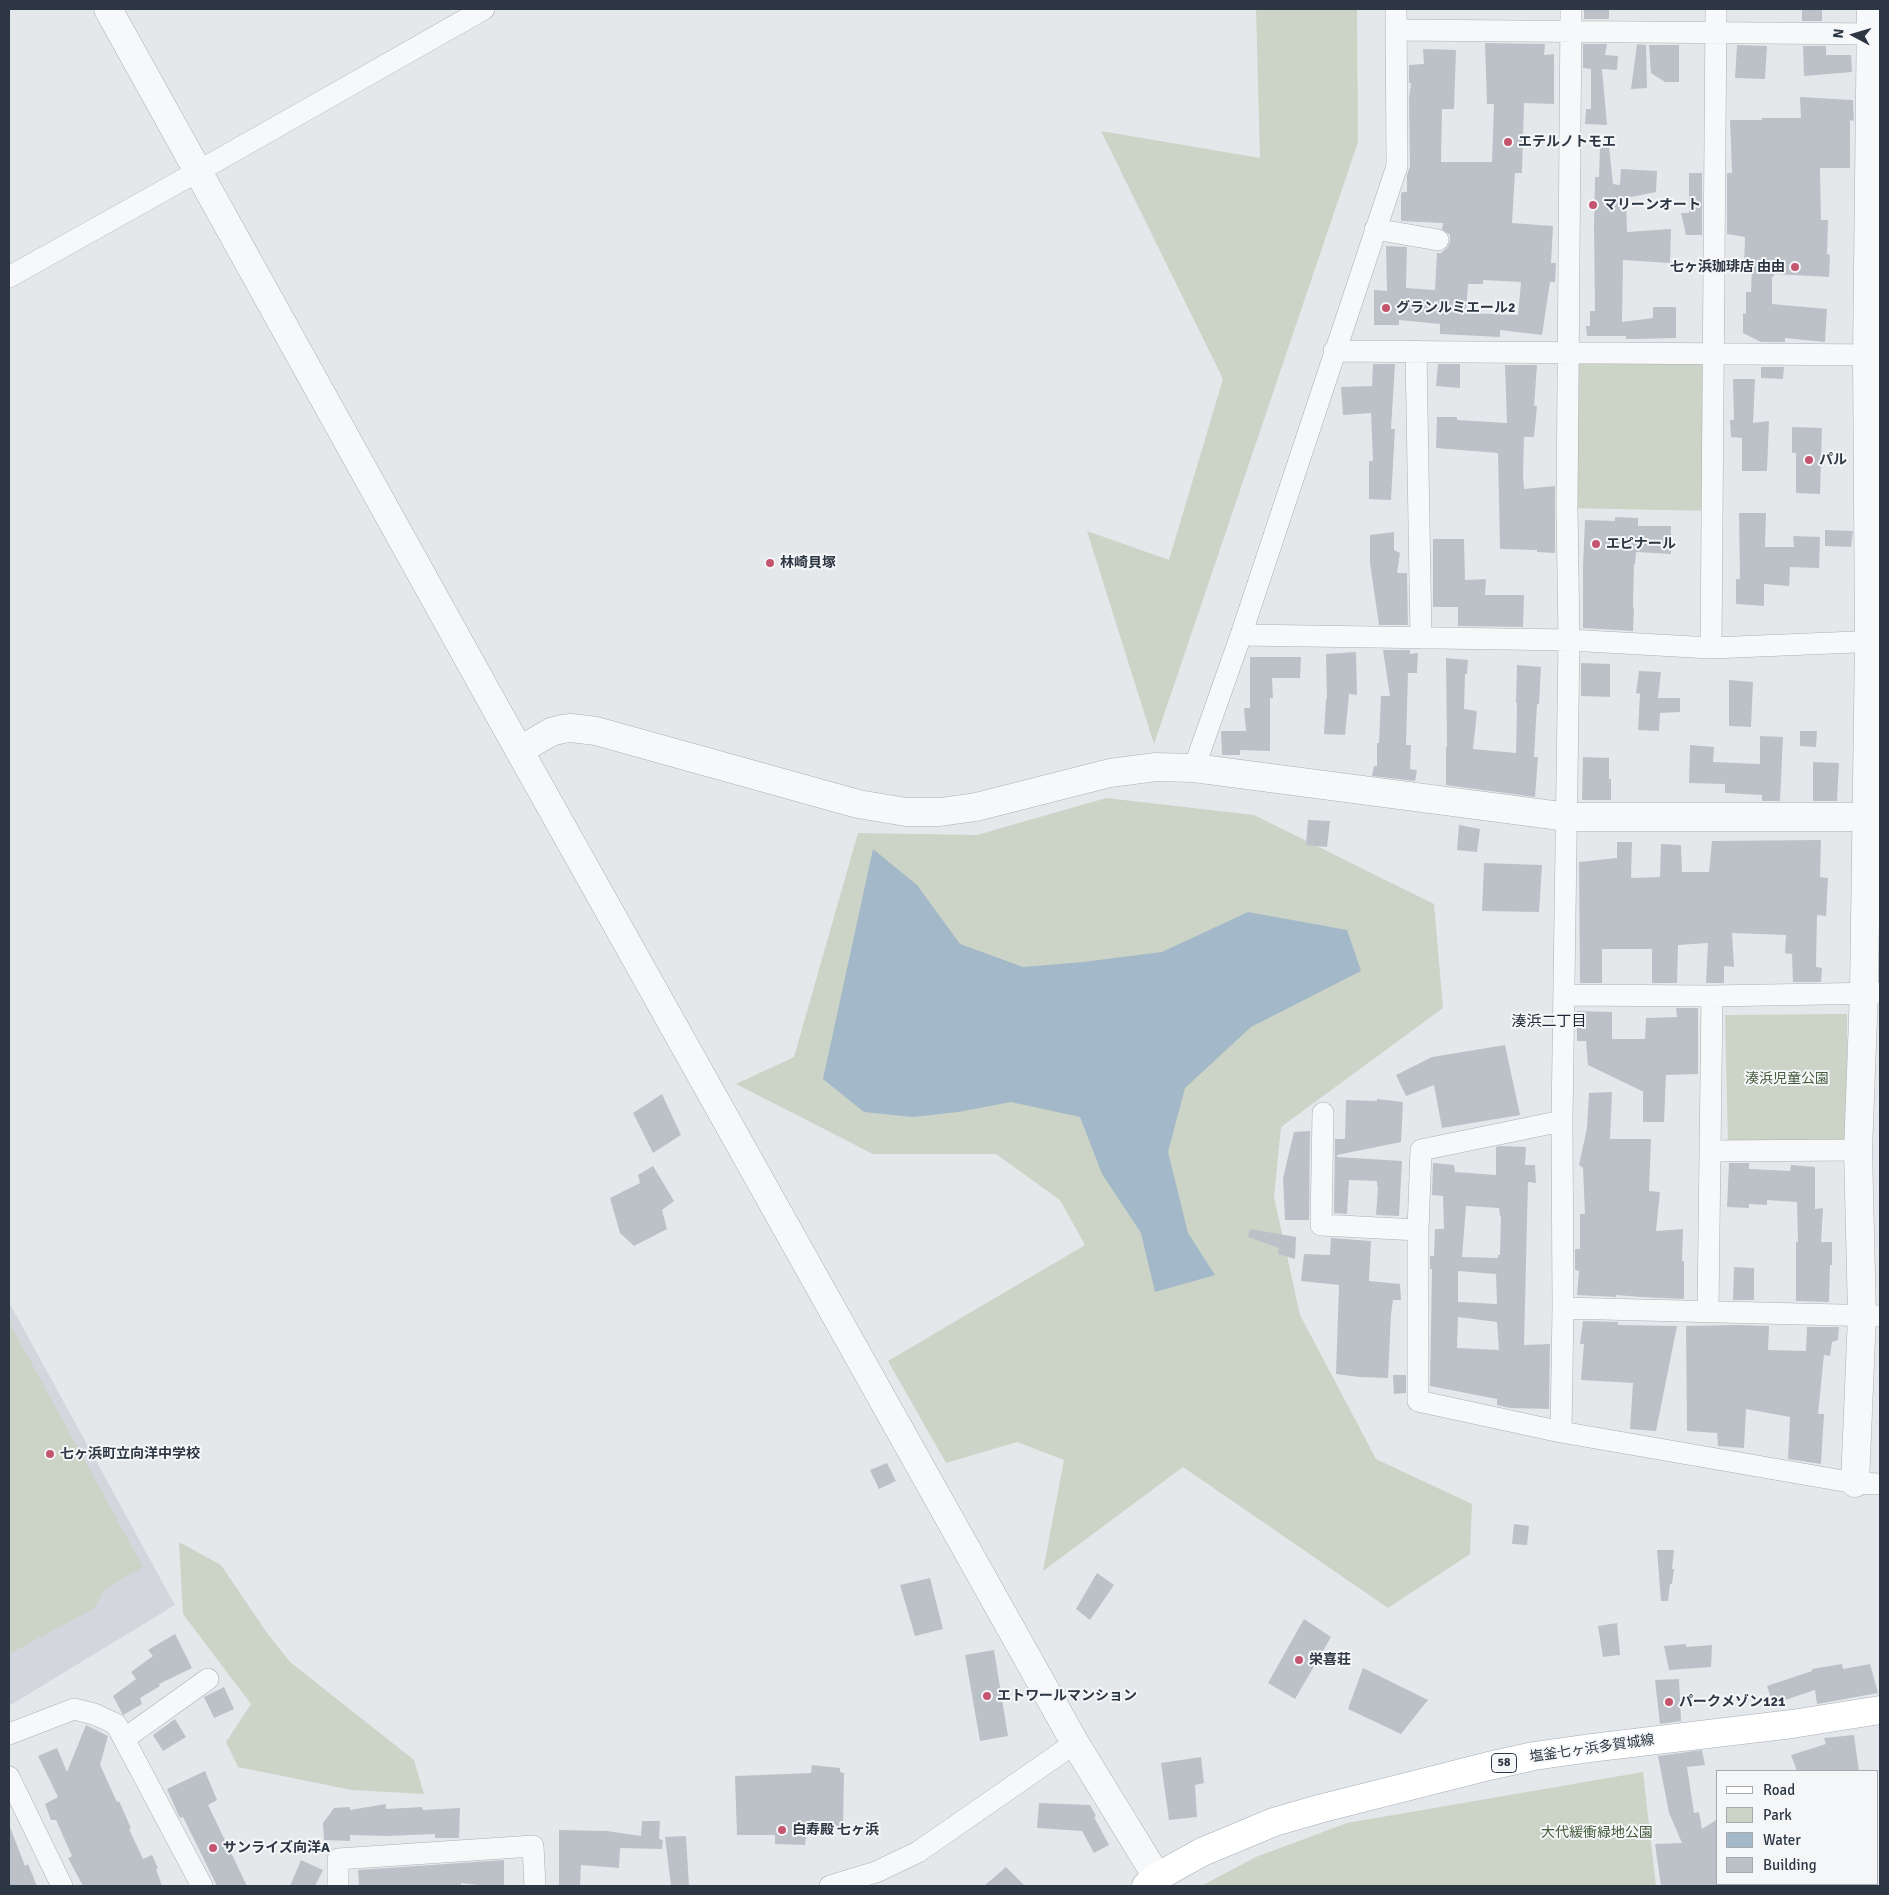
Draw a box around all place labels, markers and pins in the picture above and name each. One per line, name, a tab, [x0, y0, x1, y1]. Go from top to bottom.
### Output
place label: エテルノトモエ	[1518, 134, 1616, 150]
marker: エテルノトモエ	[1502, 136, 1514, 148]
place label: マリーンオート	[1603, 197, 1701, 213]
marker: マリーンオート	[1587, 199, 1599, 211]
place label: 七ヶ浜珈琲店 由由	[1670, 259, 1785, 275]
marker: 七ヶ浜珈琲店 由由	[1789, 261, 1801, 273]
place label: グランルミエール2	[1396, 300, 1516, 316]
marker: グランルミエール2	[1380, 302, 1392, 314]
place label: パル	[1819, 452, 1847, 468]
marker: パル	[1803, 454, 1815, 466]
place label: エピナール	[1606, 536, 1676, 552]
marker: エピナール	[1590, 538, 1602, 550]
place label: 林崎貝塚	[780, 555, 836, 571]
marker: 林崎貝塚	[764, 557, 776, 569]
place label: 七ヶ浜町立向洋中学校	[60, 1446, 200, 1462]
marker: 七ヶ浜町立向洋中学校	[44, 1448, 56, 1460]
place label: 栄喜荘	[1309, 1652, 1351, 1668]
marker: 栄喜荘	[1293, 1654, 1305, 1666]
place label: エトワールマンション	[997, 1688, 1137, 1704]
marker: エトワールマンション	[981, 1690, 993, 1702]
place label: パークメゾン121	[1679, 1694, 1786, 1710]
marker: パークメゾン121	[1663, 1696, 1675, 1708]
place label: 白寿殿 七ヶ浜	[792, 1822, 879, 1838]
marker: 白寿殿 七ヶ浜	[776, 1824, 788, 1836]
place label: サンライズ向洋A	[223, 1840, 330, 1856]
marker: サンライズ向洋A	[207, 1842, 219, 1854]

